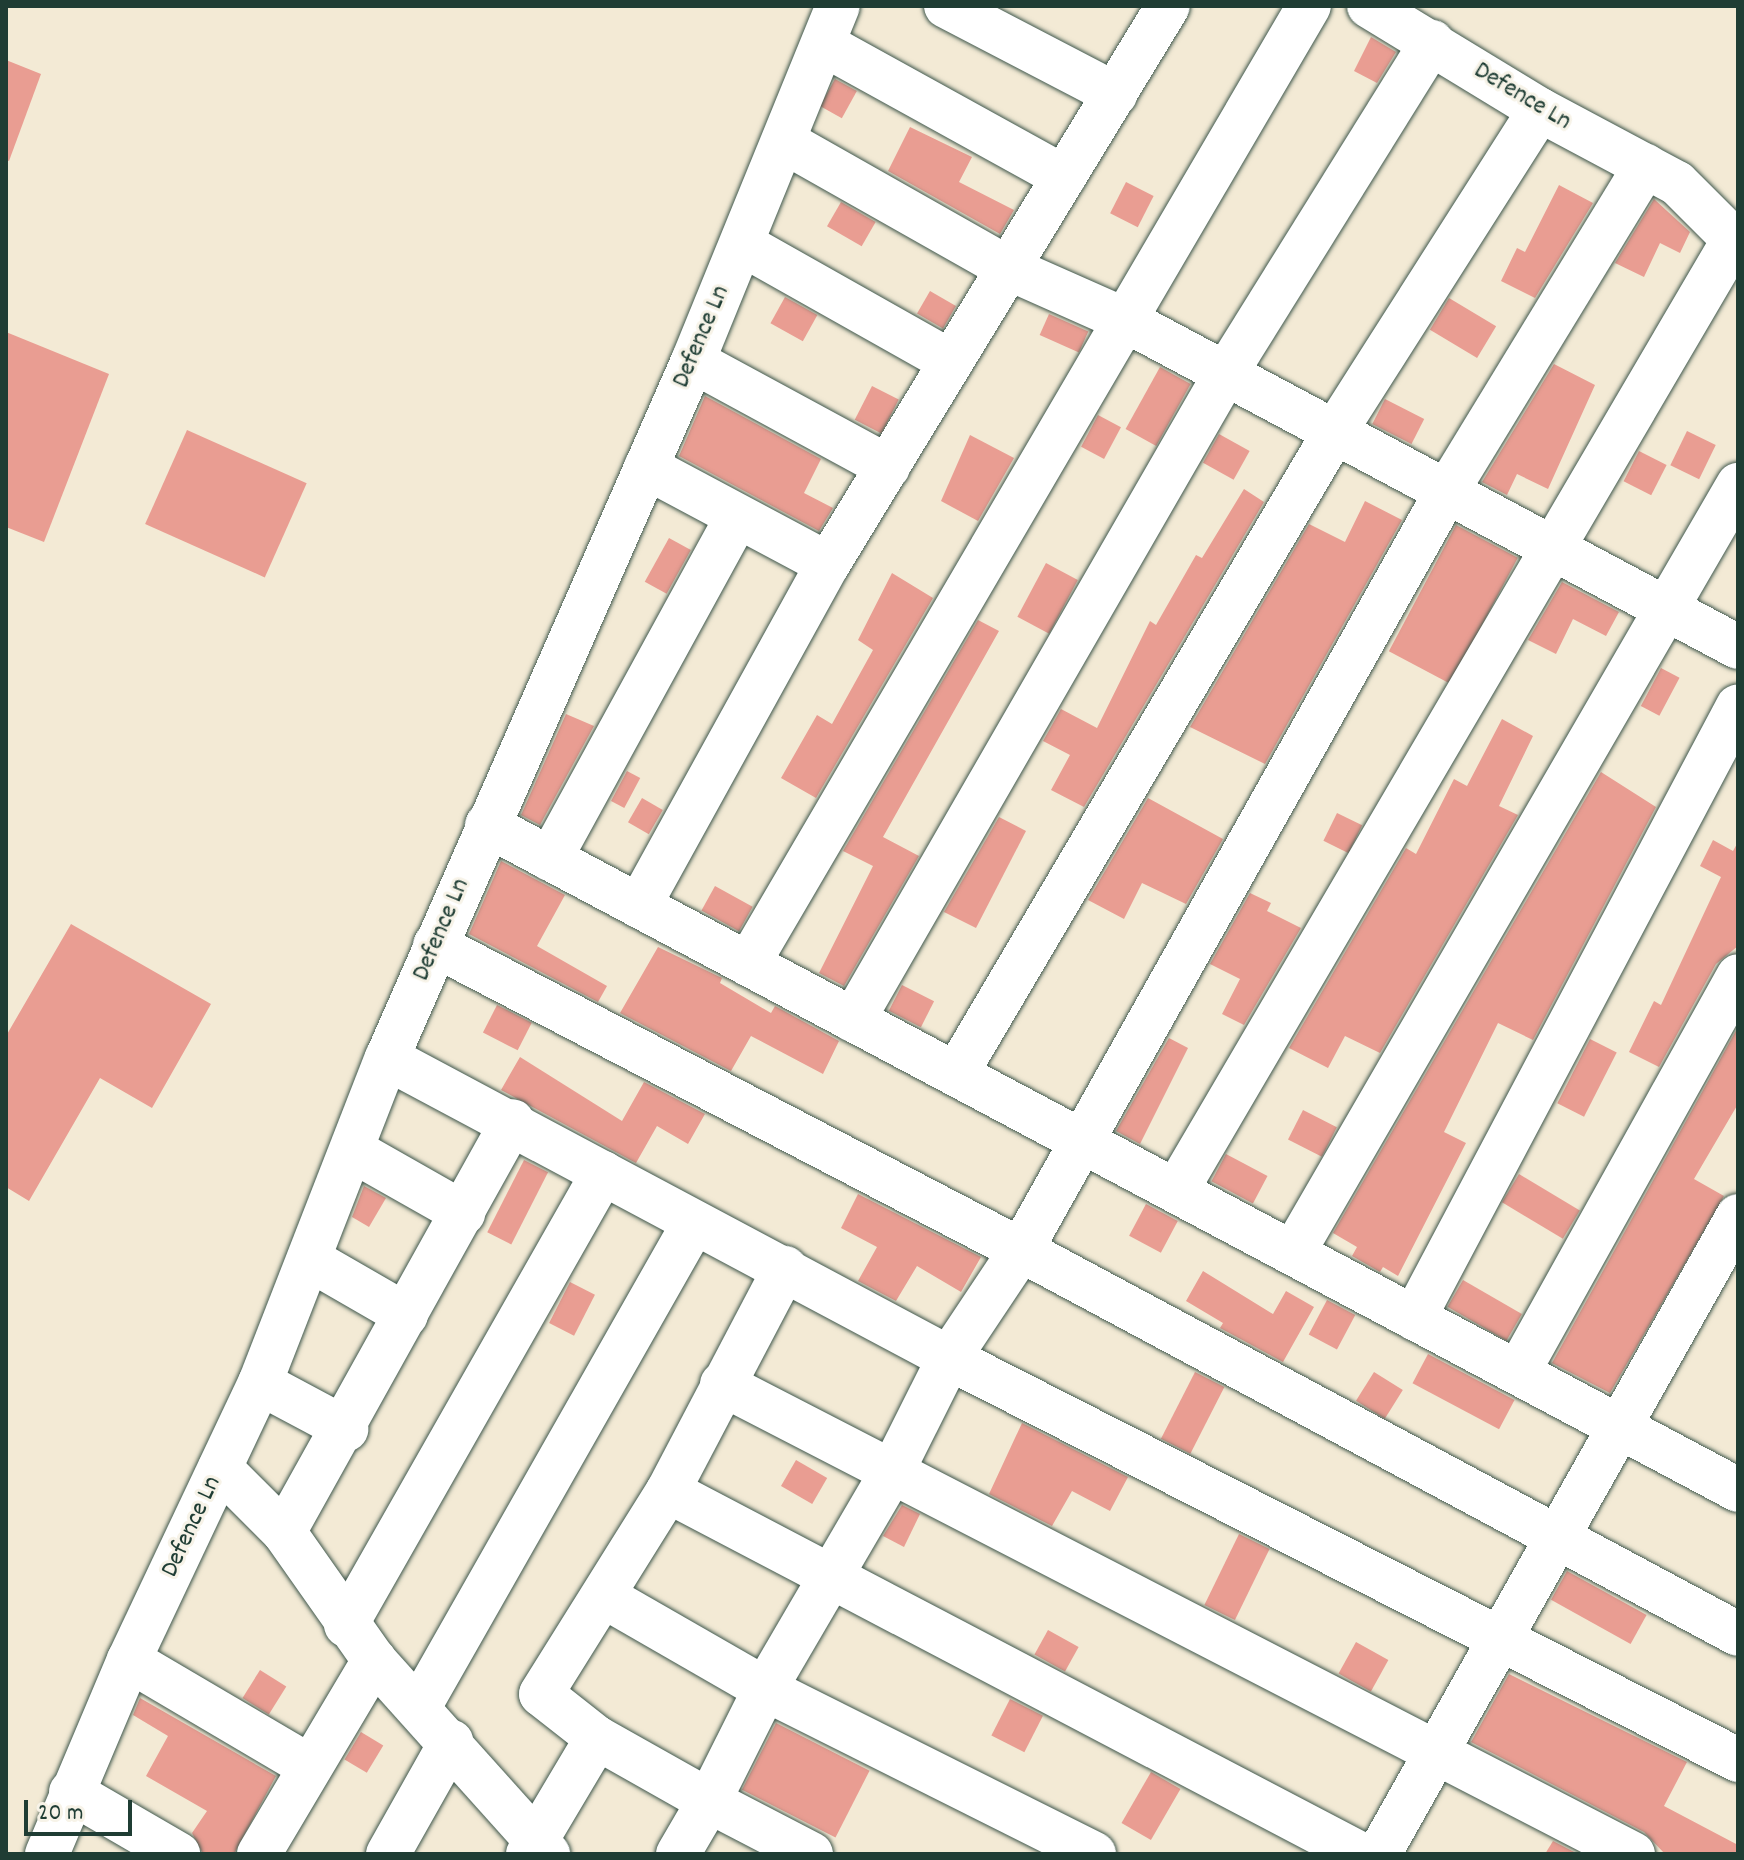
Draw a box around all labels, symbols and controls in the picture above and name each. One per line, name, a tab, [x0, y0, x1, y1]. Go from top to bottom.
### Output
street label: Defence Ln	[1468, 56, 1576, 138]
street label: Defence Ln	[667, 281, 737, 393]
street label: Defence Ln	[407, 874, 477, 986]
street label: Defence Ln	[155, 1471, 229, 1583]
scale bar	[28, 1784, 136, 1834]
text: 20 m	[38, 1797, 84, 1831]

